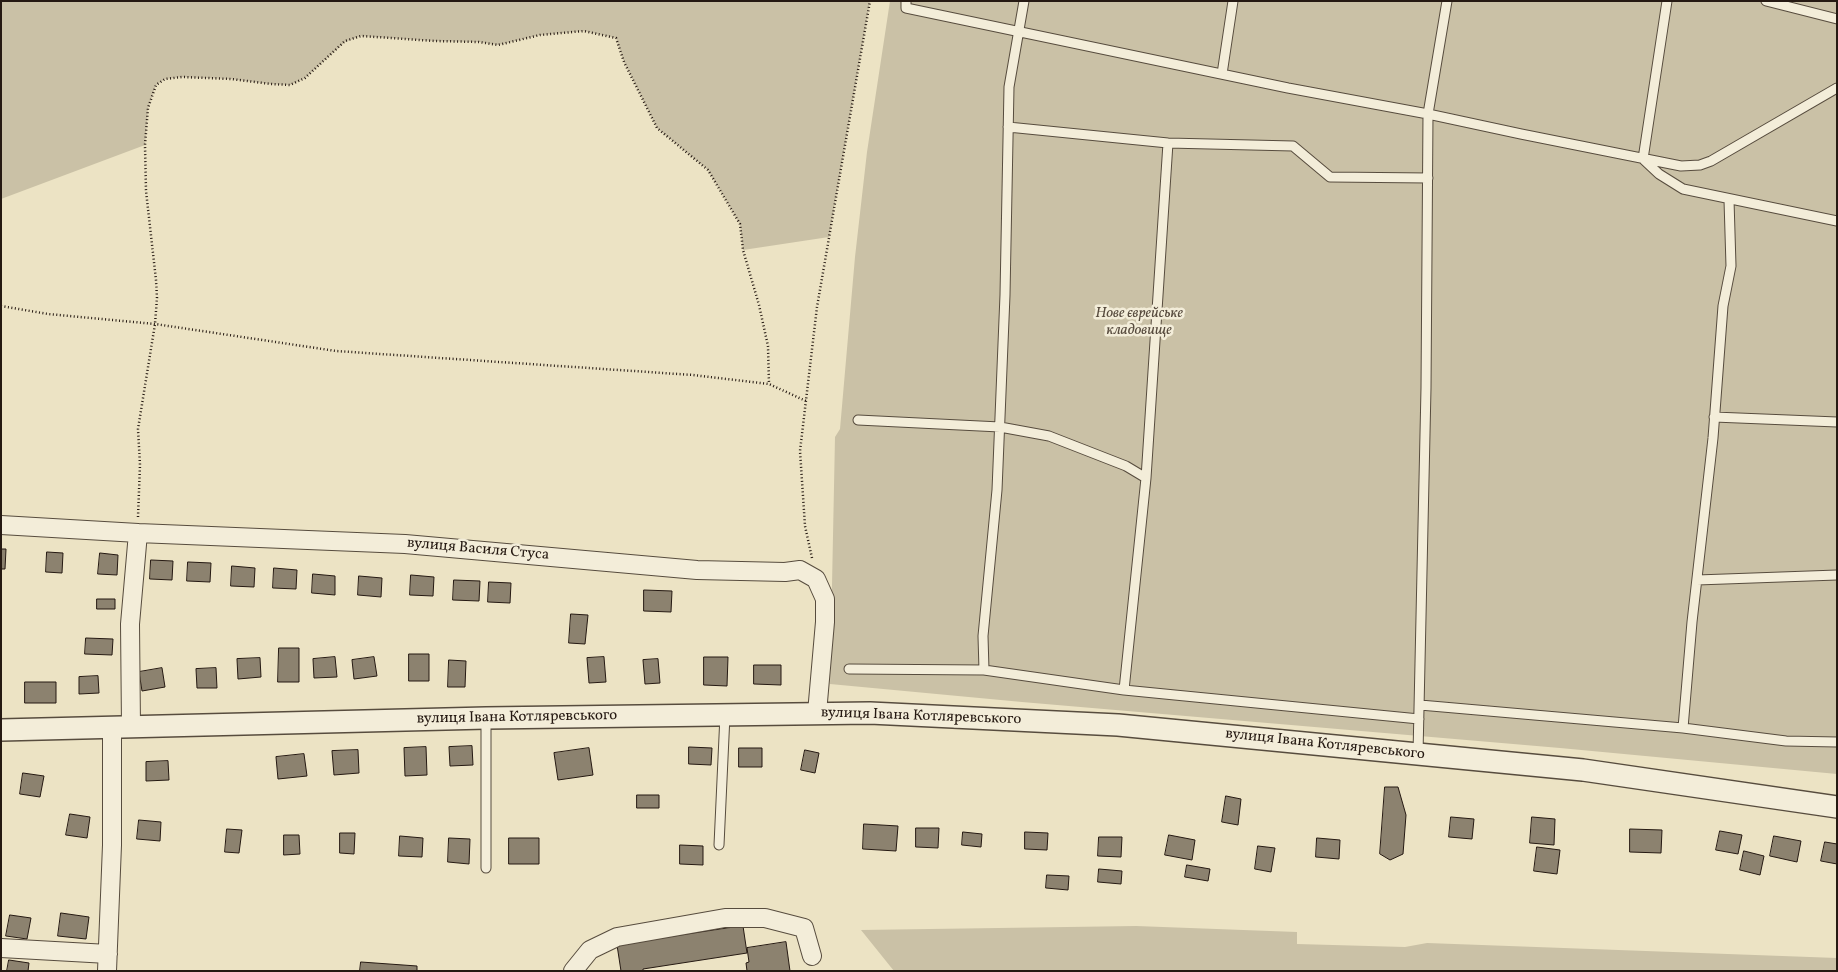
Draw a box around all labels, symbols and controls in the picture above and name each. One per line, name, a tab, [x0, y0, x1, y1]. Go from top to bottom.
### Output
park label: Нове єврейське кладовище	[1095, 305, 1183, 340]
street label: вулиця Василя Стуса	[406, 535, 550, 565]
street label: вулиця Івана Котляревського	[820, 705, 1022, 729]
street label: вулиця Івана Котляревського	[417, 707, 617, 729]
street label: вулиця Івана Котляревського	[1224, 726, 1426, 764]

